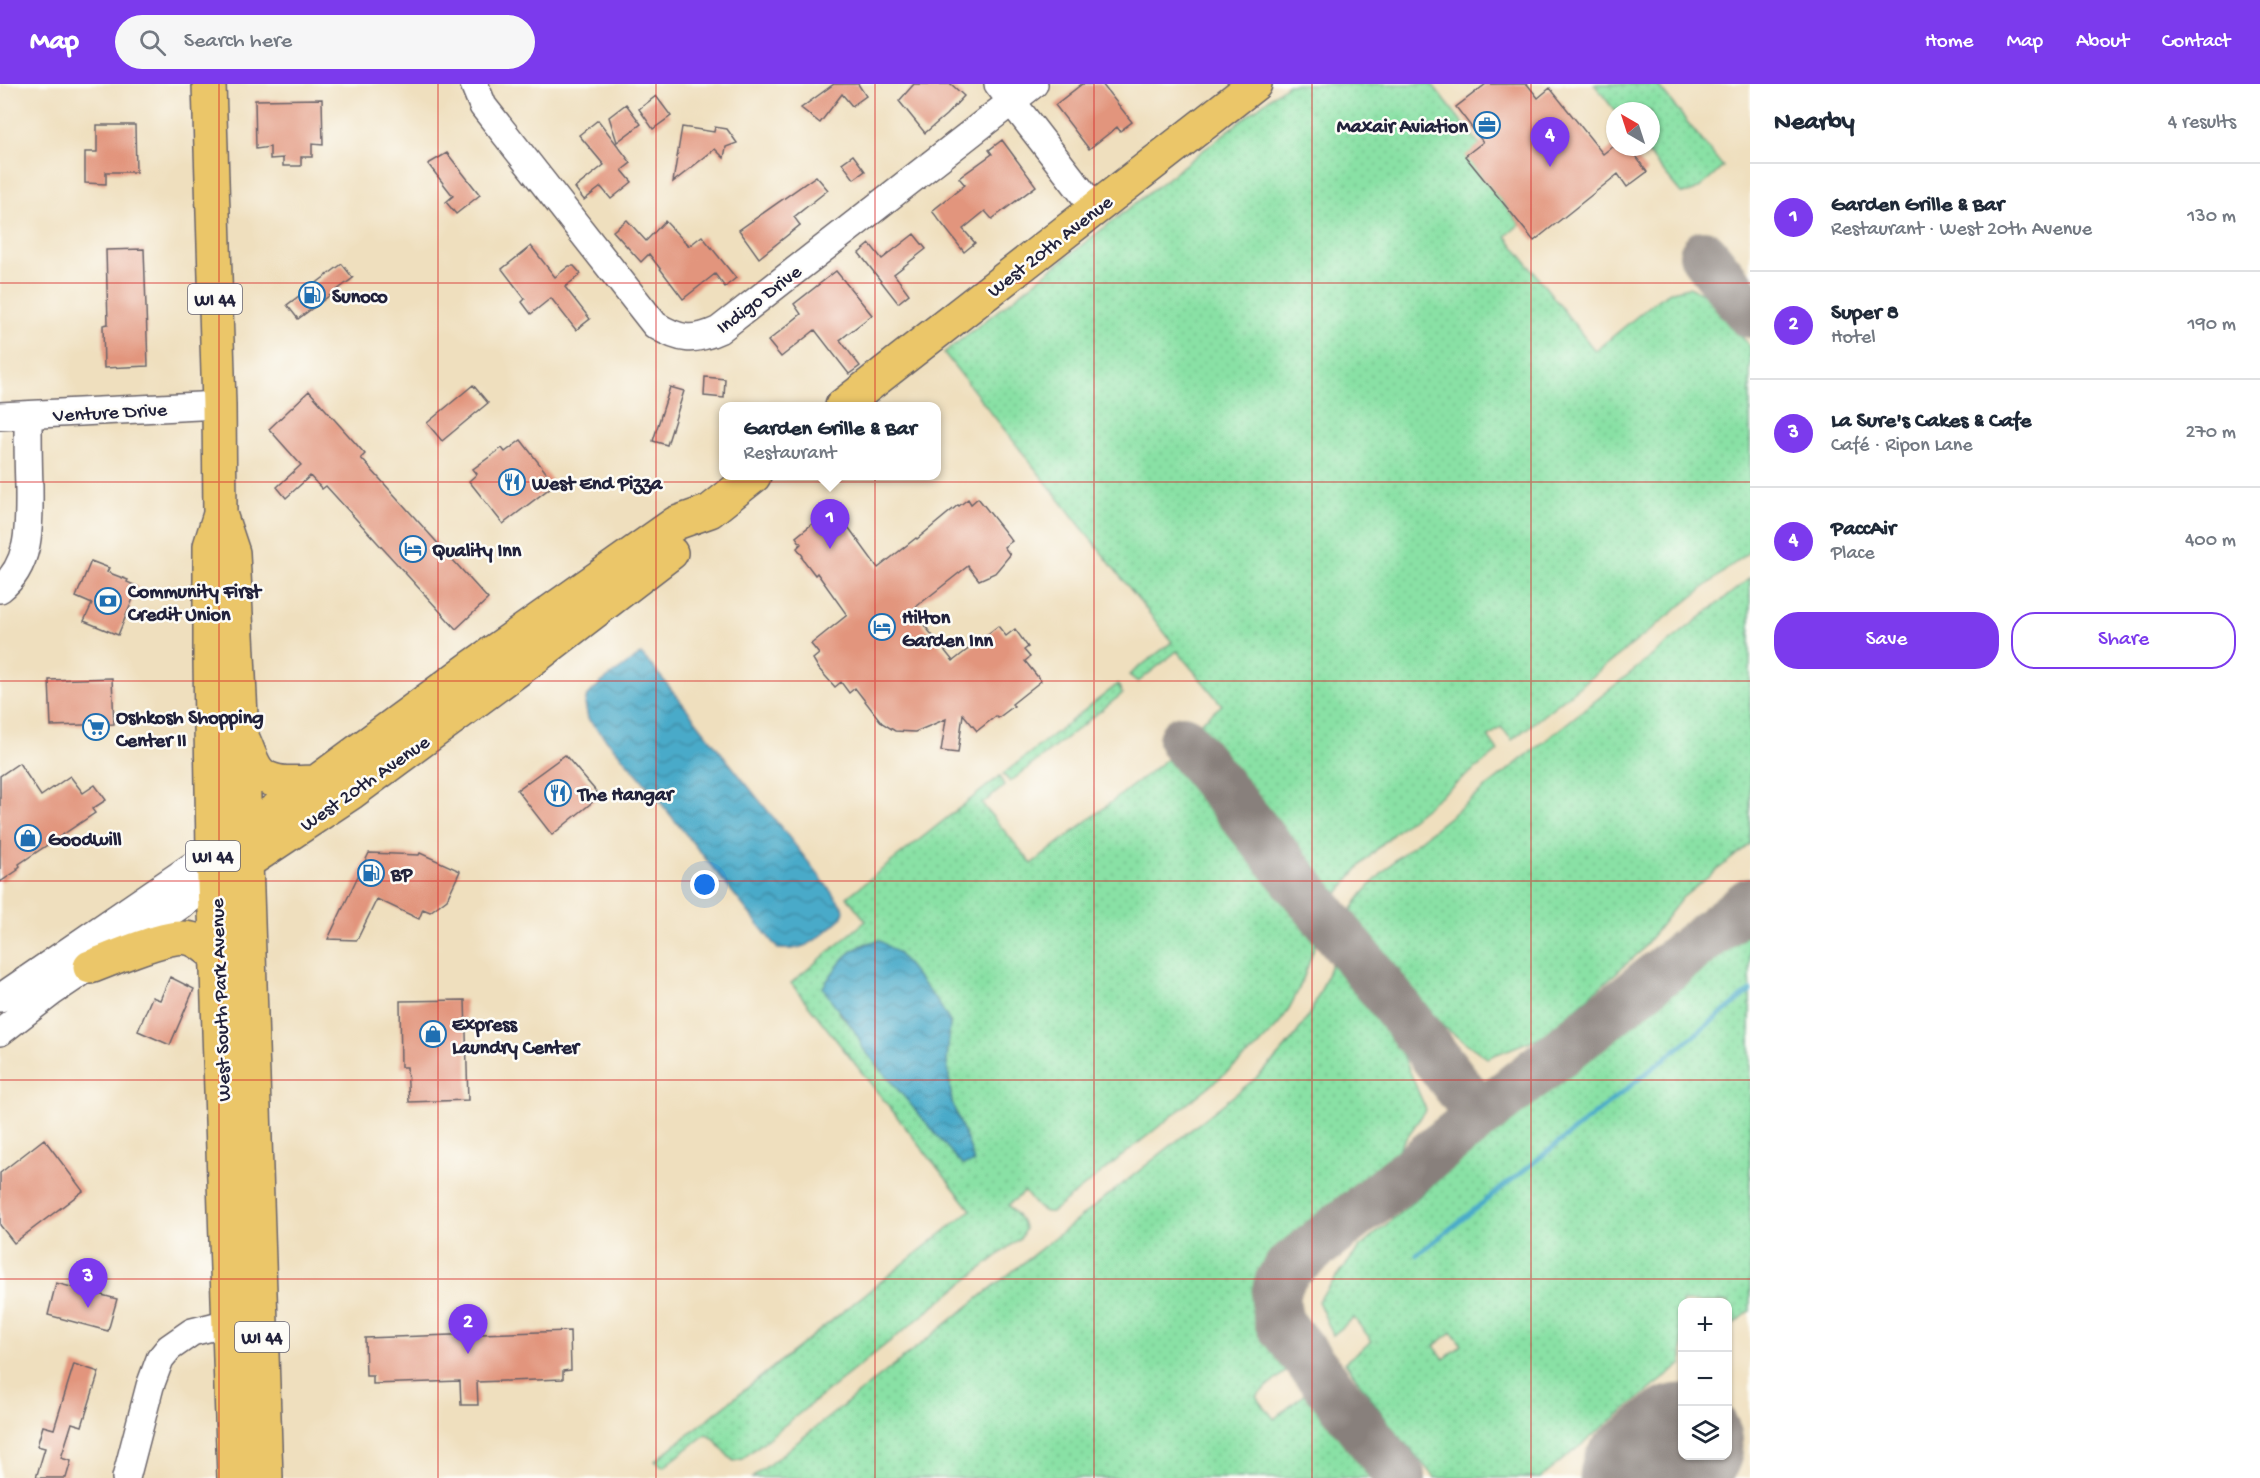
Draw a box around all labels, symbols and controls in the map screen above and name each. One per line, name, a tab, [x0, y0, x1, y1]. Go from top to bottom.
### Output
search box	[115, 15, 535, 69]
text: Map	[30, 26, 79, 59]
icon: search	[136, 26, 169, 59]
text: Search here	[184, 29, 292, 55]
text: Home	[1925, 30, 1973, 55]
text: Map	[2006, 30, 2043, 55]
text: About	[2076, 30, 2129, 55]
text: Contact	[2162, 30, 2230, 55]
north arrow	[1606, 102, 1660, 156]
text: Nearby	[1774, 108, 1855, 139]
office icon: Maxair Aviation	[1472, 110, 1502, 140]
text: 4 results	[2168, 112, 2236, 135]
place label: Maxair Aviation	[1337, 117, 1468, 140]
pin: 4	[1530, 118, 1570, 167]
street label: West 20th Avenue	[984, 191, 1119, 304]
text: Garden Grille & Bar	[1831, 193, 2004, 219]
text: 1	[1789, 206, 1798, 229]
text: 130 m	[2187, 206, 2236, 229]
text: Restaurant · West 20th Avenue	[1831, 219, 2092, 242]
street label: Indigo Drive	[713, 261, 808, 340]
fuel station icon: Sunoco	[297, 280, 327, 310]
road number: WI 44	[188, 284, 242, 314]
place label: Sunoco	[332, 287, 388, 310]
text: Super 8	[1831, 301, 1899, 327]
text: 2	[1789, 314, 1798, 337]
text: 190 m	[2188, 314, 2236, 337]
text: Hotel	[1831, 327, 1876, 350]
street label: Venture Drive	[52, 400, 168, 429]
popup	[719, 402, 941, 480]
text: La Sure's Cakes & Cafe	[1831, 409, 2031, 435]
text: Garden Grille & Bar	[743, 417, 917, 443]
text: 3	[1788, 422, 1799, 445]
text: 270 m	[2186, 422, 2236, 445]
text: Café · Ripon Lane	[1831, 435, 1973, 458]
text: Restaurant	[743, 443, 836, 466]
restaurant icon: West End Pizza	[497, 467, 527, 497]
place label: West End Pizza	[531, 474, 663, 497]
pin: 1	[810, 500, 850, 549]
text: PaccAir	[1831, 517, 1896, 543]
text: 4	[1789, 530, 1798, 553]
text: 400 m	[2185, 530, 2236, 553]
hotel icon: Quality Inn	[398, 534, 428, 564]
place label: Quality Inn	[432, 541, 522, 564]
text: Place	[1831, 543, 1875, 566]
place label: Community First Credit Union	[127, 582, 263, 628]
bank icon: Community First Credit Union	[93, 586, 123, 616]
place label: Hilton Garden Inn	[902, 608, 993, 654]
hotel icon: Hilton Garden Inn	[867, 612, 897, 642]
button: Save	[1774, 612, 1999, 669]
button: Share	[2011, 612, 2236, 669]
place label: Oshkosh Shopping Center II	[115, 708, 264, 754]
supermarket icon: Oshkosh Shopping Center II	[81, 712, 111, 742]
street label: West 20th Avenue	[297, 731, 436, 838]
restaurant icon: The Hangar	[543, 778, 573, 808]
place label: The Hangar	[576, 785, 675, 808]
shop icon: Goodwill	[13, 823, 43, 853]
place label: Goodwill	[48, 830, 122, 853]
road number: WI 44	[186, 841, 240, 871]
fuel station icon: BP	[356, 858, 386, 888]
place label: BP	[390, 865, 413, 888]
your location	[690, 870, 719, 899]
street label: West South Park Avenue	[207, 897, 238, 1102]
place label: Express Laundry Center	[452, 1015, 581, 1061]
shop icon: Express Laundry Center	[418, 1019, 448, 1049]
pin: 3	[68, 1258, 107, 1308]
map controls	[1678, 1298, 1732, 1460]
button: +	[1678, 1298, 1732, 1352]
pin: 2	[448, 1304, 488, 1354]
road number: WI 44	[235, 1322, 289, 1352]
button: −	[1678, 1352, 1732, 1406]
button: layers	[1678, 1406, 1732, 1460]

